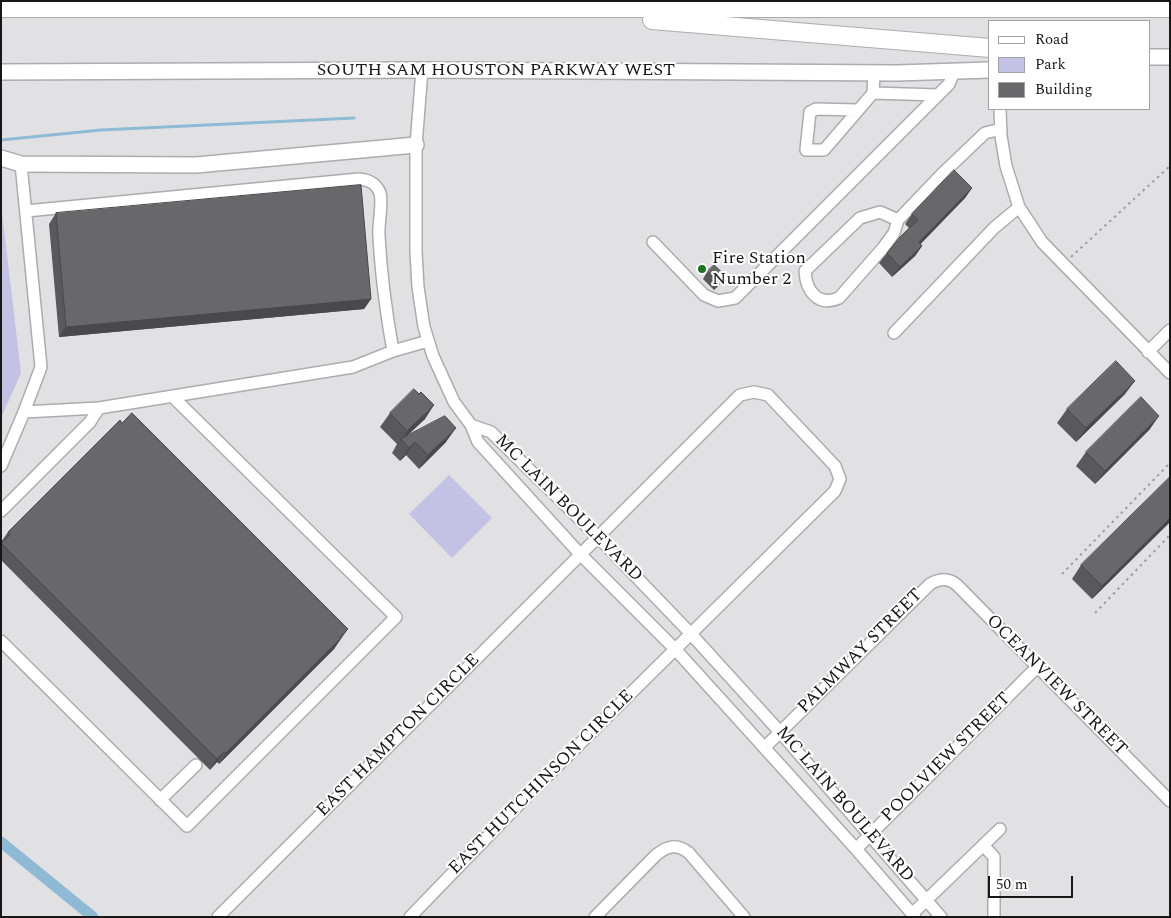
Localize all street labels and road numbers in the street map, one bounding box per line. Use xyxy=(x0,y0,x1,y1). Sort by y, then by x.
street label: SOUTH SAM HOUSTON PARKWAY WEST xyxy=(317,60,675,82)
street label: MC LAIN BOULEVARD xyxy=(490,431,646,587)
street label: PALMWAY STREET xyxy=(794,585,928,719)
street label: OCEANVIEW STREET xyxy=(981,611,1131,761)
street label: EAST HAMPTON CIRCLE xyxy=(313,650,485,822)
street label: EAST HUTCHINSON CIRCLE xyxy=(445,686,639,880)
street label: POOLVIEW STREET xyxy=(878,689,1016,827)
street label: MC LAIN BOULEVARD xyxy=(770,722,918,888)

